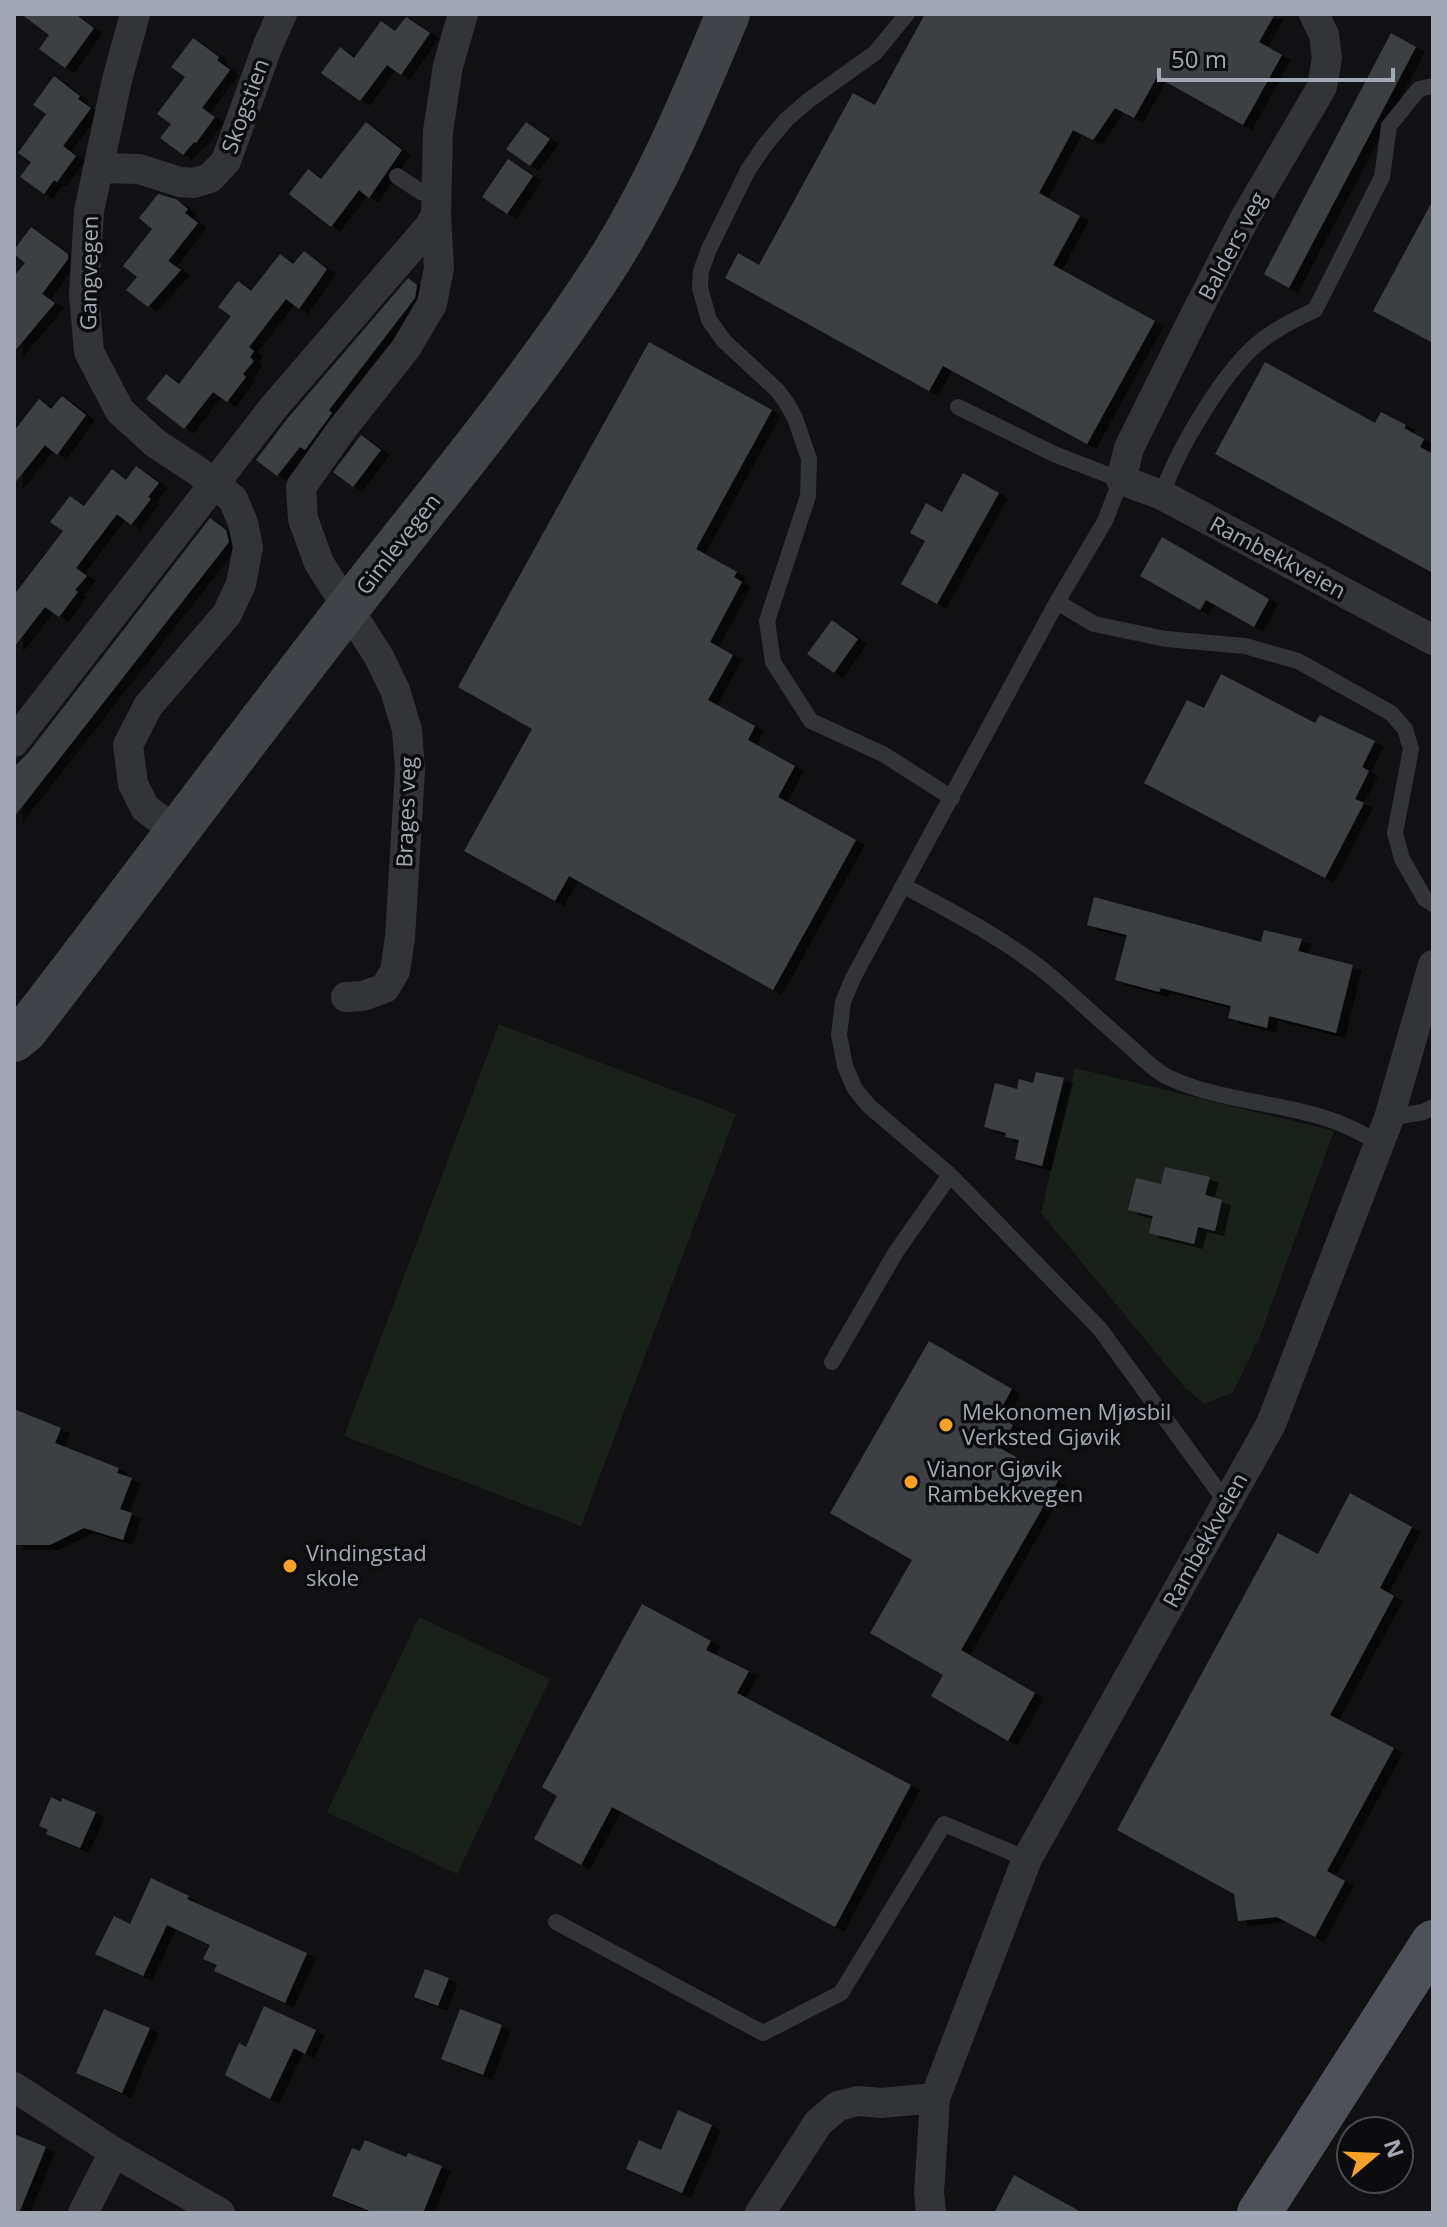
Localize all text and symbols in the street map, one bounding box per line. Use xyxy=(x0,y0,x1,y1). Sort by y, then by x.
scale bar xyxy=(1159,32,1393,82)
text: 50 m xyxy=(1171,42,1227,75)
street label: Skogstien xyxy=(213,54,275,157)
street label: Balders veg xyxy=(1190,186,1272,305)
street label: Gangvegen xyxy=(72,215,104,331)
street label: Gimlevegen xyxy=(348,486,446,600)
street label: Rambekkveien xyxy=(1205,508,1352,605)
street label: Brages veg xyxy=(388,756,422,868)
place label: Mekonomen Mjøsbil Verksted Gjøvik xyxy=(962,1396,1171,1451)
marker: Mekonomen Mjøsbil Verksted Gjøvik xyxy=(937,1416,955,1434)
place label: Vianor Gjøvik Rambekkvegen xyxy=(927,1453,1083,1508)
street label: Rambekkveien xyxy=(1155,1467,1254,1612)
marker: Vianor Gjøvik Rambekkvegen xyxy=(902,1473,920,1491)
place label: Vindingstad skole xyxy=(306,1537,427,1592)
marker: Vindingstad skole xyxy=(281,1557,299,1575)
north arrow xyxy=(1335,2115,1415,2195)
text: N xyxy=(1378,2135,1412,2162)

